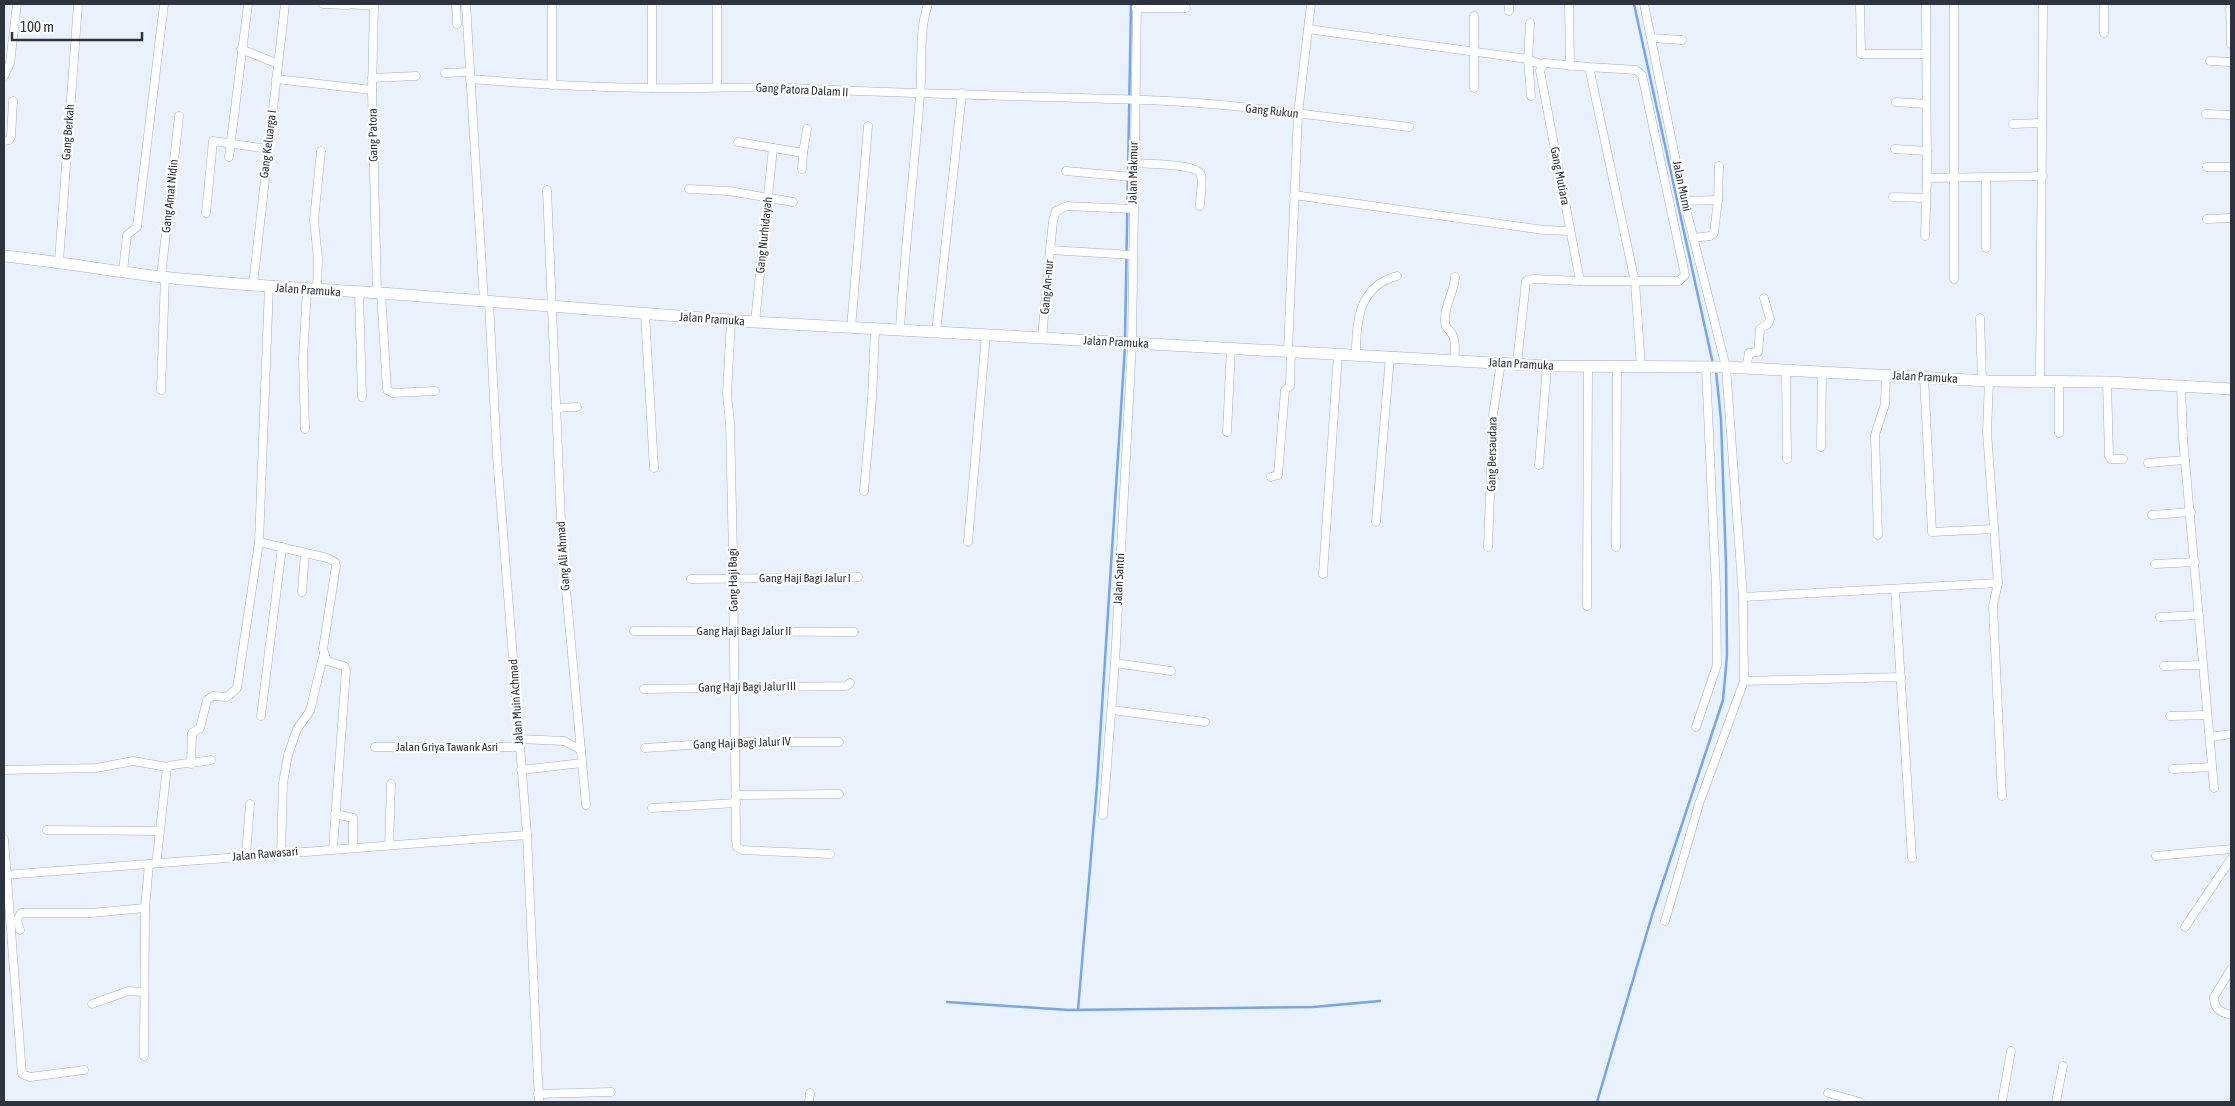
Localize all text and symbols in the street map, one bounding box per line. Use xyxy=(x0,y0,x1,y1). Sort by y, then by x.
scale bar xyxy=(12,10,142,42)
text: 100 m xyxy=(20,18,54,35)
street label: Gang Patora Dalam II xyxy=(755,81,849,99)
street label: Gang Rukun xyxy=(1245,101,1299,121)
street label: Gang Berkah xyxy=(59,104,77,160)
street label: Gang Patora xyxy=(366,108,380,162)
street label: Gang Keluarga I xyxy=(257,109,279,179)
street label: Jalan Makmur xyxy=(1125,141,1141,204)
street label: Gang Mutiara xyxy=(1547,146,1573,206)
street label: Gang Amat Nidin xyxy=(159,159,181,233)
street label: Jalan Murni xyxy=(1670,159,1694,213)
street label: Gang Nurhidayah xyxy=(753,196,775,274)
street label: Gang An-nur xyxy=(1038,259,1056,315)
street label: Jalan Pramuka xyxy=(275,281,341,299)
street label: Jalan Pramuka xyxy=(679,310,745,328)
street label: Jalan Pramuka xyxy=(1083,333,1149,351)
street label: Jalan Pramuka xyxy=(1488,355,1554,373)
street label: Jalan Pramuka xyxy=(1892,368,1958,386)
street label: Gang Bersaudara xyxy=(1484,416,1500,492)
street label: Gang Ali Ahmad xyxy=(554,521,572,591)
street label: Gang Haji Bagi xyxy=(725,548,741,612)
street label: Jalan Santri xyxy=(1111,553,1127,605)
street label: Gang Haji Bagi Jalur I xyxy=(759,571,851,585)
street label: Gang Haji Bagi Jalur II xyxy=(697,624,791,638)
street label: Jalan Muin Achmad xyxy=(506,659,526,745)
street label: Gang Haji Bagi Jalur III xyxy=(698,679,796,695)
street label: Gang Haji Bagi Jalur IV xyxy=(693,734,791,752)
street label: Jalan Griya Tawank Asri xyxy=(396,740,498,754)
street label: Jalan Rawasari xyxy=(232,844,298,864)

